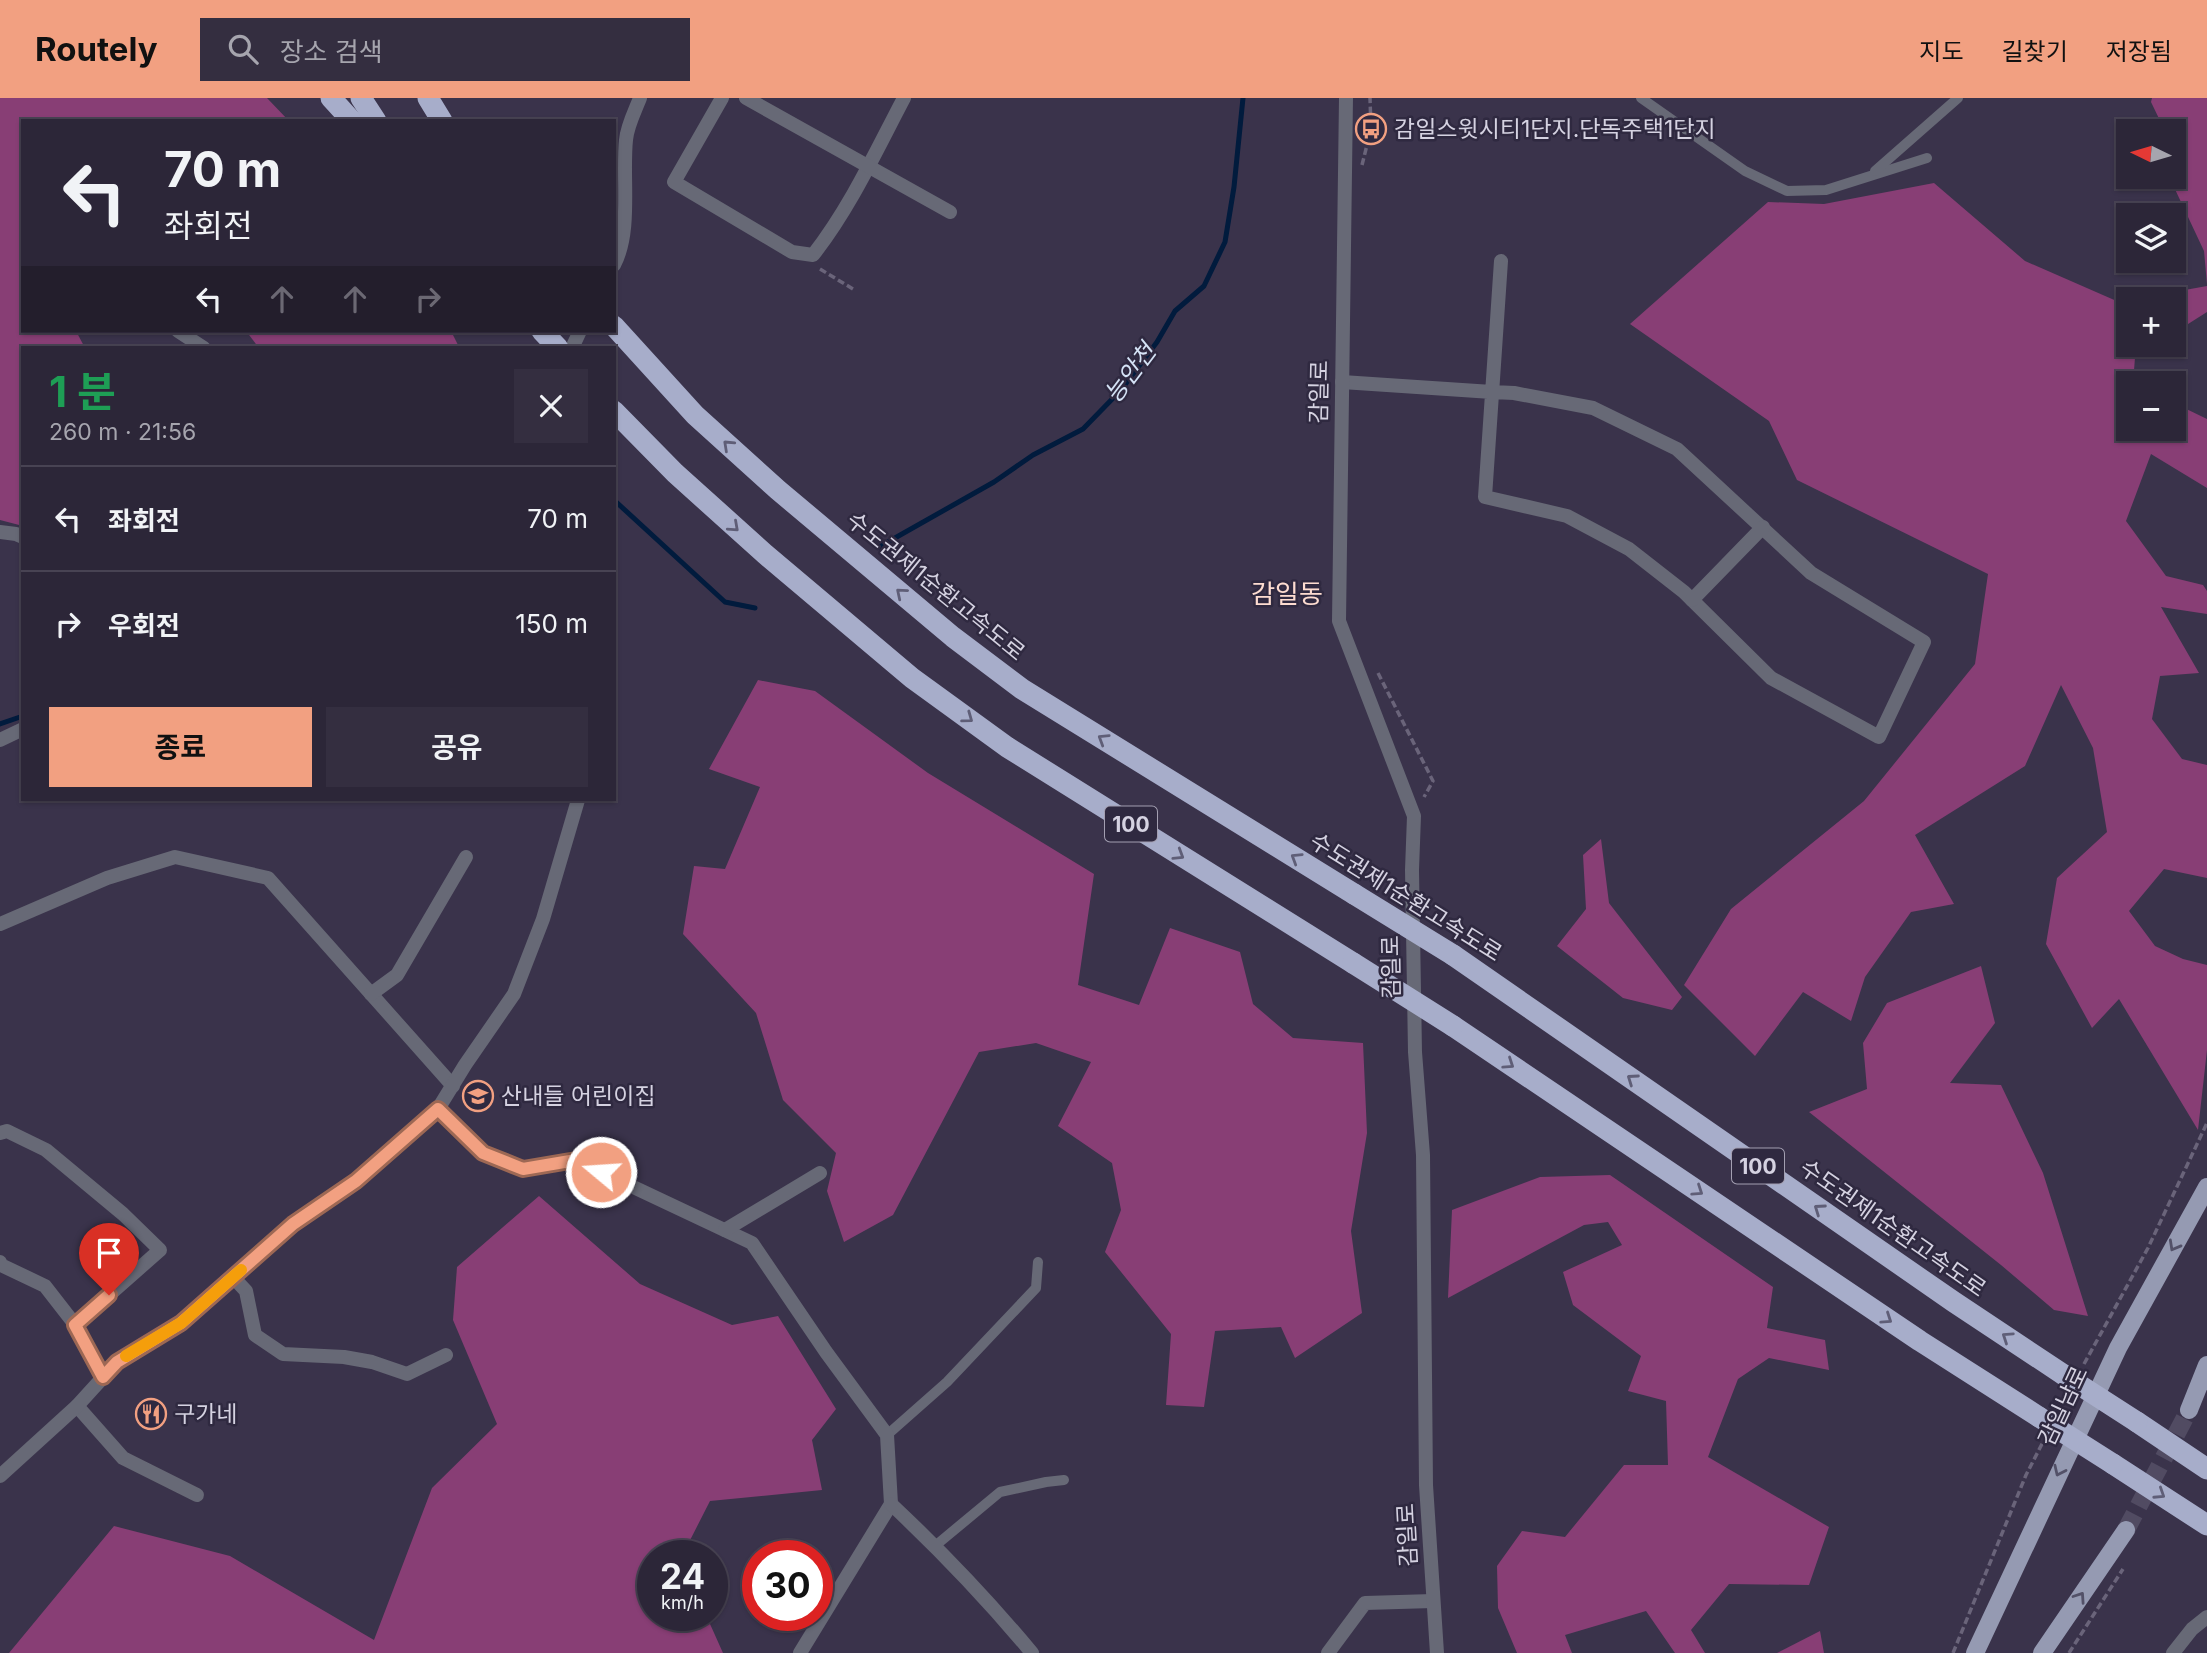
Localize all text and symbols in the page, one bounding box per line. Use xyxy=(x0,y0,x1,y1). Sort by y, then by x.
search box xyxy=(200,18,690,81)
text: Routely xyxy=(35,29,158,69)
icon: search xyxy=(224,30,262,68)
text: 장소 검색 xyxy=(280,36,383,67)
text: 지도 xyxy=(1919,37,1964,66)
text: 길찾기 xyxy=(2002,37,2068,66)
text: 저장됨 xyxy=(2106,37,2172,66)
bus stop icon: 감일스윗시티1단지.단독주택1단지 xyxy=(1354,112,1388,146)
place label: 감일스윗시티1단지.단독주택1단지 xyxy=(1394,115,1716,143)
north arrow xyxy=(2116,119,2186,189)
map controls xyxy=(2116,119,2186,441)
text: 70 m xyxy=(164,140,281,199)
icon: left xyxy=(49,147,140,238)
button: layers xyxy=(2116,203,2186,273)
text: 좌회전 xyxy=(164,206,252,245)
icon: left xyxy=(190,280,228,318)
icon: ahead xyxy=(263,280,301,318)
icon: ahead xyxy=(336,280,374,318)
icon: right xyxy=(409,280,447,318)
button: + xyxy=(2116,287,2186,357)
water label: 능안천 xyxy=(1098,335,1163,408)
street label: 감일로 xyxy=(1304,360,1334,424)
text: 1 분 xyxy=(49,366,116,417)
button: close xyxy=(514,369,588,443)
button: − xyxy=(2116,371,2186,441)
text: 260 m · 21:56 xyxy=(49,418,196,446)
one-way arrow xyxy=(723,441,736,453)
icon: left xyxy=(49,500,87,538)
text: 70 m xyxy=(527,503,588,534)
text: 좌회전 xyxy=(108,505,180,536)
street label: 수도권제1순환고속도로 xyxy=(841,506,1031,666)
one-way arrow xyxy=(726,518,739,531)
district label: 감일동 xyxy=(1251,578,1323,609)
one-way arrow xyxy=(896,589,909,601)
icon: right xyxy=(49,605,87,643)
text: 150 m xyxy=(515,608,588,639)
text: 우회전 xyxy=(108,610,180,641)
button: 종료 xyxy=(49,707,312,787)
button: 공유 xyxy=(326,707,588,787)
one-way arrow xyxy=(960,710,973,722)
one-way arrow xyxy=(1097,734,1110,747)
road number: 100 xyxy=(1105,806,1157,842)
street label: 수도권제1순환고속도로 xyxy=(1305,827,1507,967)
one-way arrow xyxy=(1172,846,1185,859)
one-way arrow xyxy=(1291,854,1304,867)
street label: 감일로 xyxy=(1376,935,1406,999)
one-way arrow xyxy=(1502,1056,1515,1069)
one-way arrow xyxy=(1627,1075,1640,1087)
school or university icon: 산내들 어린이집 xyxy=(461,1079,495,1113)
place label: 산내들 어린이집 xyxy=(501,1082,656,1110)
position arrow xyxy=(564,1135,638,1209)
road number: 100 xyxy=(1732,1148,1784,1184)
street label: 수도권제1순환고속도로 xyxy=(1794,1153,1992,1303)
one-way arrow xyxy=(1690,1183,1703,1196)
one-way arrow xyxy=(1814,1205,1827,1217)
pin xyxy=(79,1223,139,1295)
icon: arrive xyxy=(90,1234,128,1272)
one-way arrow xyxy=(2169,1239,2182,1252)
one-way arrow xyxy=(1879,1311,1892,1324)
one-way arrow xyxy=(2002,1333,2015,1345)
street label: 감일남로 xyxy=(2032,1362,2094,1450)
restaurant icon: 구가네 xyxy=(134,1397,168,1431)
place label: 구가네 xyxy=(174,1400,237,1428)
one-way arrow xyxy=(2053,1464,2067,1476)
one-way arrow xyxy=(2152,1486,2165,1499)
street label: 감일로 xyxy=(1391,1503,1423,1567)
speed limit sign: 30 xyxy=(742,1540,833,1631)
text: 24 xyxy=(660,1555,705,1597)
one-way arrow xyxy=(2072,1591,2085,1604)
text: km/h xyxy=(661,1592,704,1613)

